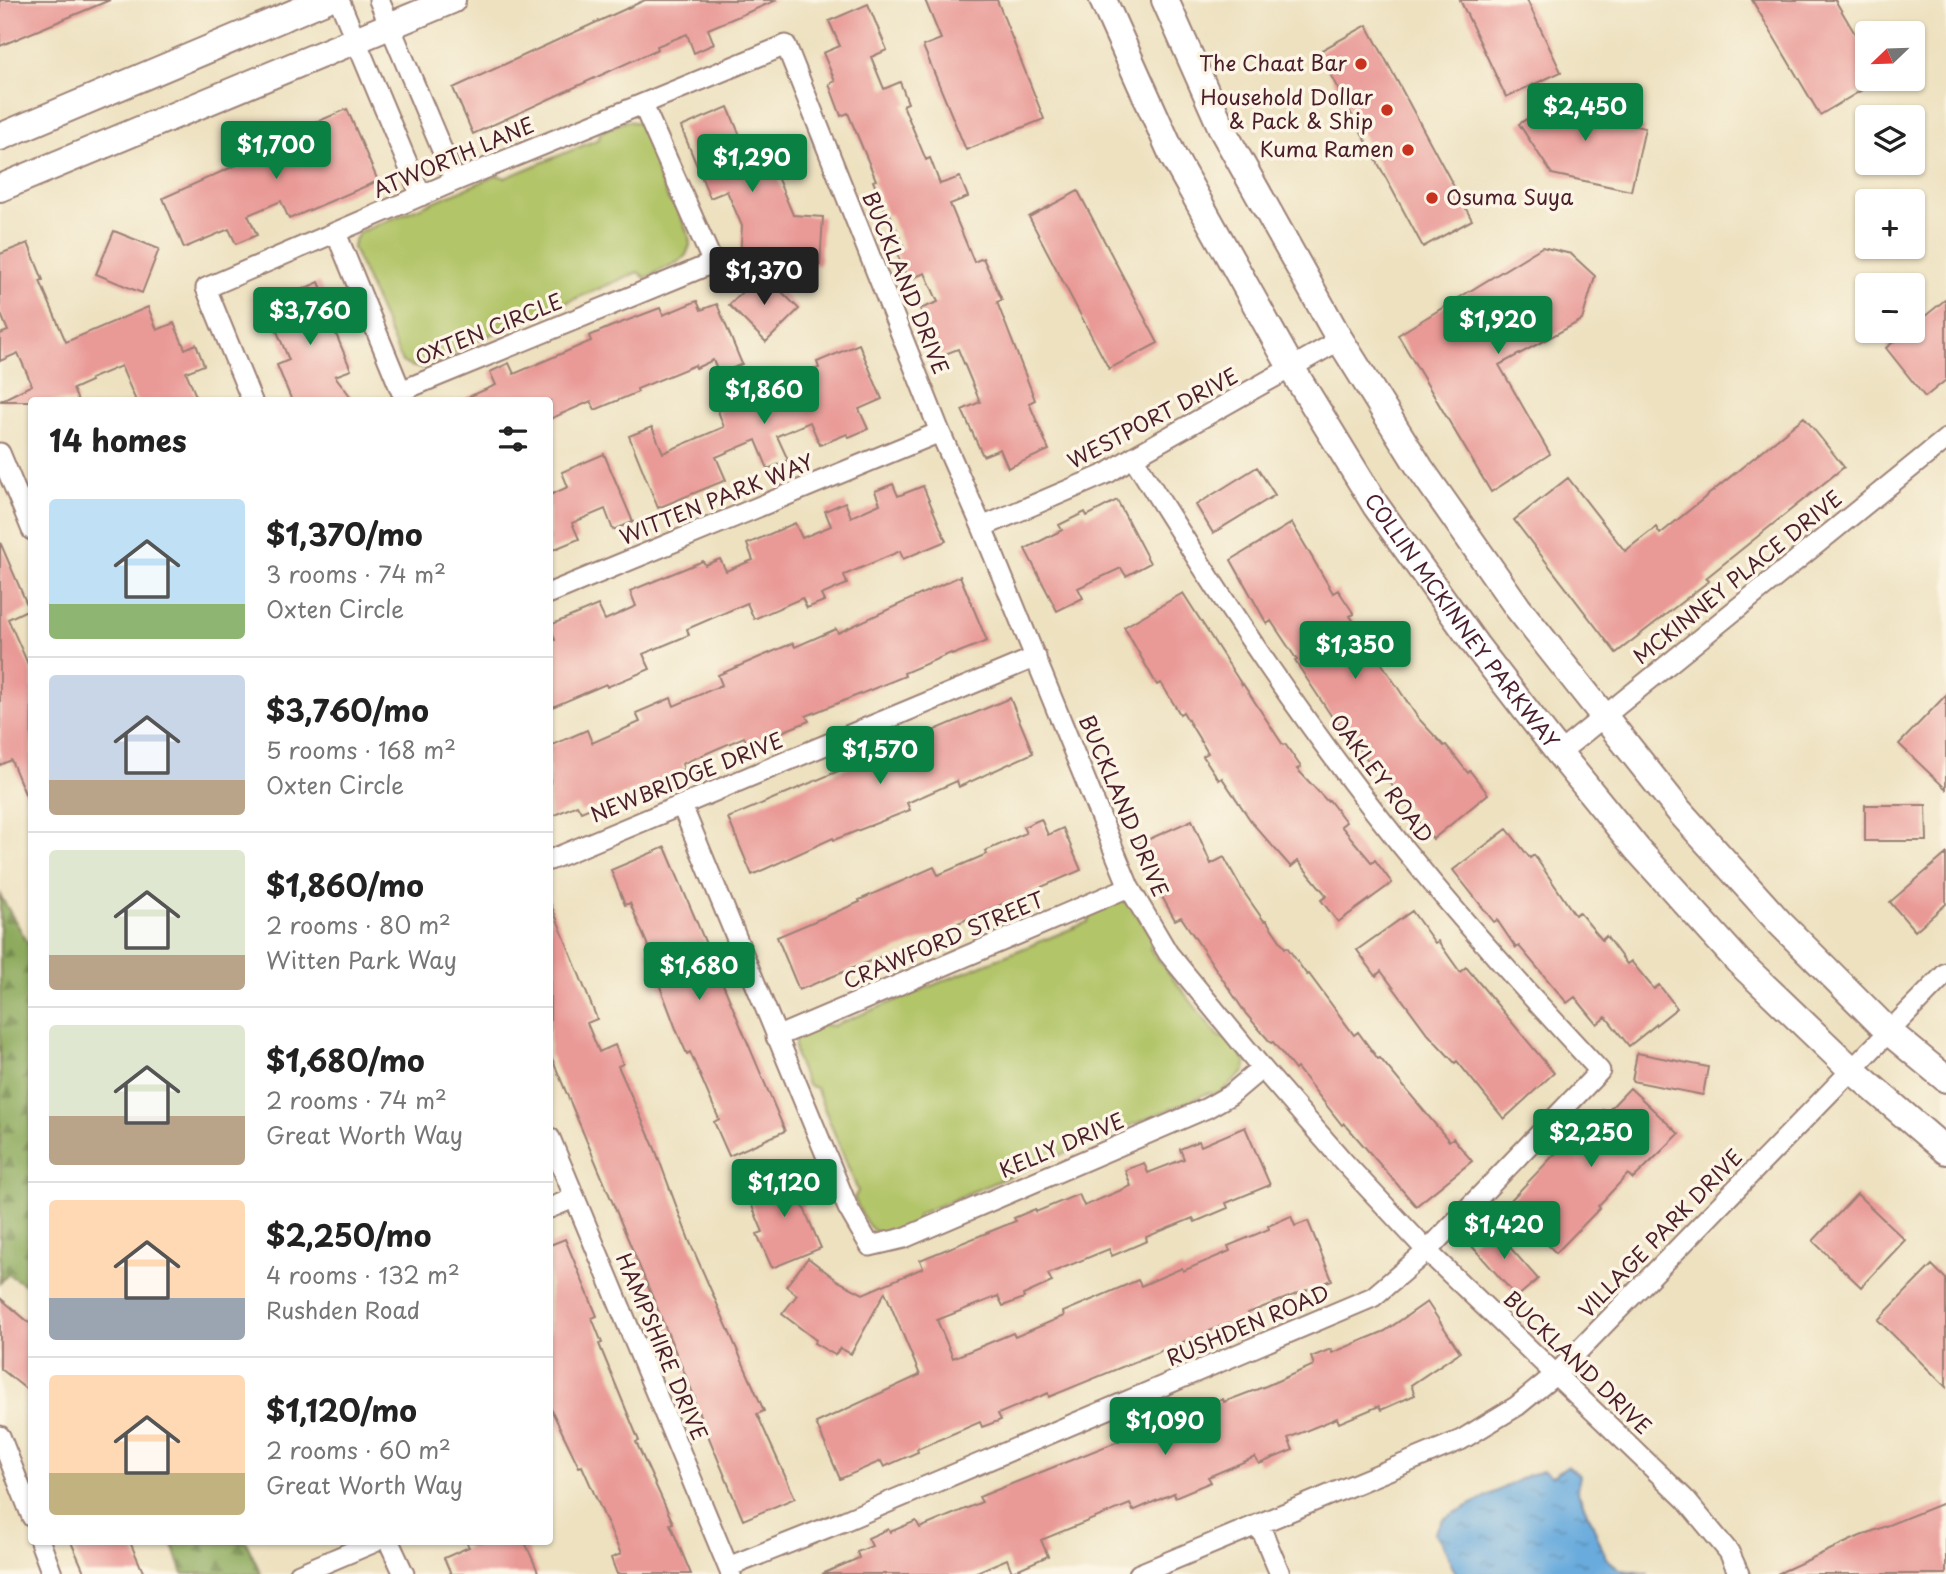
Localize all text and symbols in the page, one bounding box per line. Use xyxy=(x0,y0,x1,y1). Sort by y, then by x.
north arrow xyxy=(1855,21,1925,91)
map controls xyxy=(1855,21,1925,343)
place label: The Chaat Bar xyxy=(1199,46,1348,78)
marker: The Chaat Bar xyxy=(1353,56,1369,72)
place label: Household Dollar & Pack & Ship xyxy=(1200,80,1374,136)
pin: $2,450 xyxy=(1528,83,1642,143)
text: $2,450 xyxy=(1543,88,1627,123)
marker: Household Dollar & Pack & Ship xyxy=(1379,102,1395,118)
button: layers xyxy=(1855,105,1925,175)
street label: ATWORTH LANE xyxy=(368,108,539,205)
pin: $1,700 xyxy=(219,122,333,181)
text: $1,700 xyxy=(237,126,315,161)
place label: Kuma Ramen xyxy=(1260,132,1394,164)
pin: $1,290 xyxy=(695,134,809,194)
text: $1,290 xyxy=(713,139,791,174)
marker: Kuma Ramen xyxy=(1400,142,1416,158)
place label: Osuma Suya xyxy=(1446,180,1573,212)
street label: BUCKLAND DRIVE xyxy=(855,186,958,379)
button: + xyxy=(1855,189,1925,259)
marker: Osuma Suya xyxy=(1424,190,1440,206)
pin: $1,370 xyxy=(707,247,821,307)
text: $1,370 xyxy=(726,252,802,287)
button: − xyxy=(1855,273,1925,343)
street label: OXTEN CIRCLE xyxy=(410,284,567,372)
pin: $3,760 xyxy=(253,288,367,347)
text: $3,760 xyxy=(269,292,351,327)
pin: $1,920 xyxy=(1441,296,1555,356)
text: $1,920 xyxy=(1459,301,1537,336)
street label: WESTPORT DRIVE xyxy=(1061,359,1243,476)
pin: $1,860 xyxy=(707,366,821,426)
text: $1,860 xyxy=(725,371,803,406)
text: 14 homes xyxy=(49,417,187,462)
icon: filters xyxy=(494,420,532,458)
street label: WITTEN PARK WAY xyxy=(614,444,819,552)
street label: MCKINNEY PLACE DRIVE xyxy=(1625,482,1848,671)
street label: COLLIN MCKINNEY PARKWAY xyxy=(1358,486,1568,755)
text: $1,370/mo xyxy=(266,511,423,556)
icon: home xyxy=(105,527,189,611)
text: 3 rooms · 74 m² xyxy=(266,556,446,591)
text: Oxten Circle xyxy=(266,591,404,626)
pin: $1,350 xyxy=(1298,622,1412,681)
text: $1,350 xyxy=(1316,626,1394,661)
text: $3,760/mo xyxy=(266,687,429,732)
icon: home xyxy=(105,703,189,787)
street label: OAKLEY ROAD xyxy=(1323,707,1442,849)
street label: BUCKLAND DRIVE xyxy=(1072,709,1178,901)
street label: NEWBRIDGE DRIVE xyxy=(585,723,787,829)
pin: $1,570 xyxy=(823,726,937,786)
text: $1,570 xyxy=(842,731,918,766)
text: 5 rooms · 168 m² xyxy=(266,732,456,767)
text: Oxten Circle xyxy=(266,767,404,802)
text: $1,860/mo xyxy=(266,862,424,907)
icon: home xyxy=(105,878,189,962)
street label: CRAWFORD STREET xyxy=(838,882,1049,996)
text: 2 rooms · 80 m² xyxy=(266,907,451,942)
text: Witten Park Way xyxy=(266,942,457,977)
pin: $1,680 xyxy=(642,942,756,1002)
text: $1,680 xyxy=(660,947,738,982)
text: $1,680/mo xyxy=(266,1037,425,1082)
icon: home xyxy=(105,1053,189,1137)
text: 2 rooms · 74 m² xyxy=(266,1082,447,1117)
street label: KELLY DRIVE xyxy=(994,1103,1129,1185)
pin: $2,250 xyxy=(1534,1110,1648,1169)
text: $2,250 xyxy=(1549,1114,1633,1149)
text: Great Worth Way xyxy=(266,1117,463,1152)
street label: VILLAGE PARK DRIVE xyxy=(1570,1141,1749,1324)
pin: $1,120 xyxy=(727,1160,841,1219)
text: $1,120 xyxy=(748,1164,820,1199)
pin: $1,420 xyxy=(1447,1202,1561,1261)
text: $1,420 xyxy=(1464,1206,1544,1241)
text: $2,250/mo xyxy=(266,1212,431,1257)
icon: home xyxy=(105,1228,189,1312)
street label: HAMPSHIRE DRIVE xyxy=(609,1248,717,1445)
text: 4 rooms · 132 m² xyxy=(266,1257,460,1292)
street label: RUSHDEN ROAD xyxy=(1161,1275,1334,1373)
street label: BUCKLAND DRIVE xyxy=(1497,1282,1660,1441)
text: Rushden Road xyxy=(266,1292,420,1327)
text: $1,120/mo xyxy=(266,1387,417,1432)
pin: $1,090 xyxy=(1108,1398,1222,1457)
text: $1,090 xyxy=(1126,1402,1204,1437)
icon: home xyxy=(105,1403,189,1487)
text: 2 rooms · 60 m² xyxy=(266,1432,451,1467)
text: Great Worth Way xyxy=(266,1467,463,1502)

